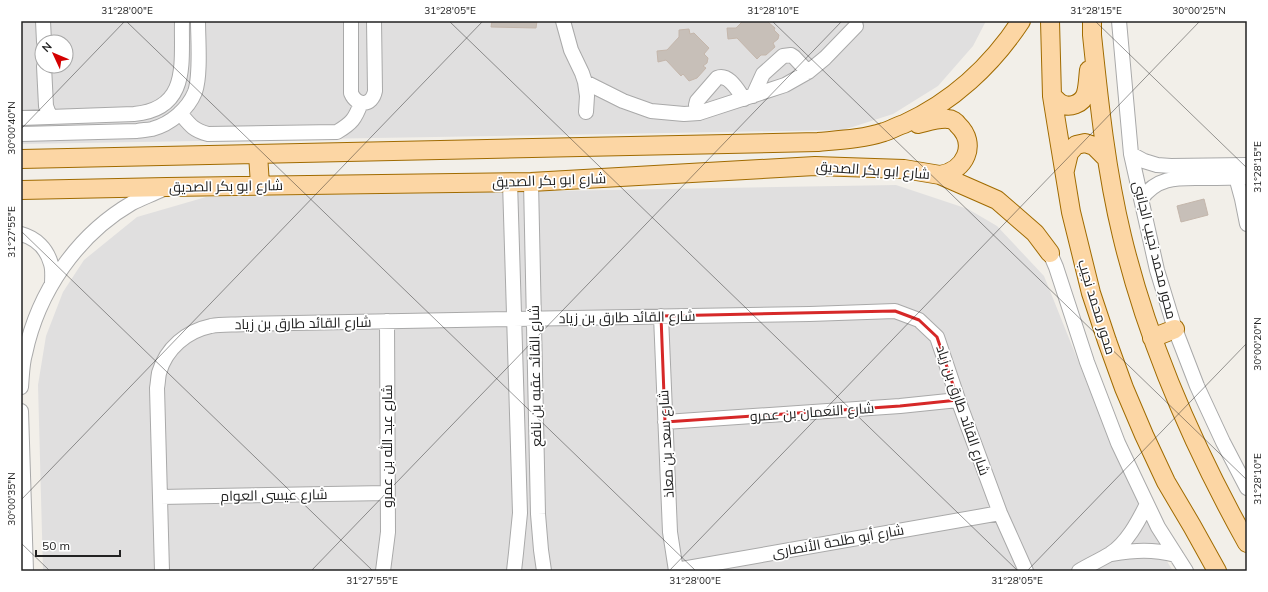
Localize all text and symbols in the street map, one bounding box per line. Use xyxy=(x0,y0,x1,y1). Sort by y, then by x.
text: 31°28'00"E xyxy=(101,4,153,17)
text: 31°28'05"E xyxy=(424,4,476,17)
text: 31°28'10"E xyxy=(747,4,799,17)
text: 31°28'15"E xyxy=(1070,4,1122,17)
text: 30°00'25"N xyxy=(1172,4,1226,17)
north arrow xyxy=(34,34,74,74)
text: N xyxy=(39,39,55,55)
text: 30°00'40"N xyxy=(5,101,18,155)
text: 31°28'15"E xyxy=(1251,141,1264,193)
street label: شارع ابو بكر الصديق xyxy=(815,157,931,183)
street label: شارع ابو بكر الصديق xyxy=(492,169,606,191)
street label: شارع ابو بكر الصديق xyxy=(169,176,283,196)
street label: محور محمد نجيب الجانبى xyxy=(1129,179,1181,321)
text: 31°27'55"E xyxy=(5,206,18,258)
street label: محور محمد نجيب xyxy=(1074,257,1120,357)
street label: شارع القائد عقبه بن نافع xyxy=(525,305,545,447)
street label: شارع القائد طارق بن زياد xyxy=(558,307,696,327)
street label: شارع القائد طارق بن زياد xyxy=(234,313,372,333)
text: 30°00'20"N xyxy=(1251,317,1264,371)
street label: شارع القائد طارق بن زياد xyxy=(932,342,994,478)
street label: شارع عبد الله بن عمرو xyxy=(378,384,396,508)
street label: شارع سعد بن معاذ xyxy=(654,389,678,499)
street label: شارع النعمان بن عمرو xyxy=(749,399,875,425)
text: 31°28'10"E xyxy=(1251,453,1264,505)
text: 30°00'35"N xyxy=(5,472,18,526)
street label: شارع عيسى العوام xyxy=(220,485,328,506)
street label: شارع أبو طلحة الأنصارى xyxy=(771,521,905,561)
scale bar xyxy=(36,532,120,558)
text: 50 m xyxy=(42,538,70,553)
text: 31°27'55"E xyxy=(346,574,398,587)
text: 31°28'00"E xyxy=(669,574,721,587)
text: 31°28'05"E xyxy=(991,574,1043,587)

